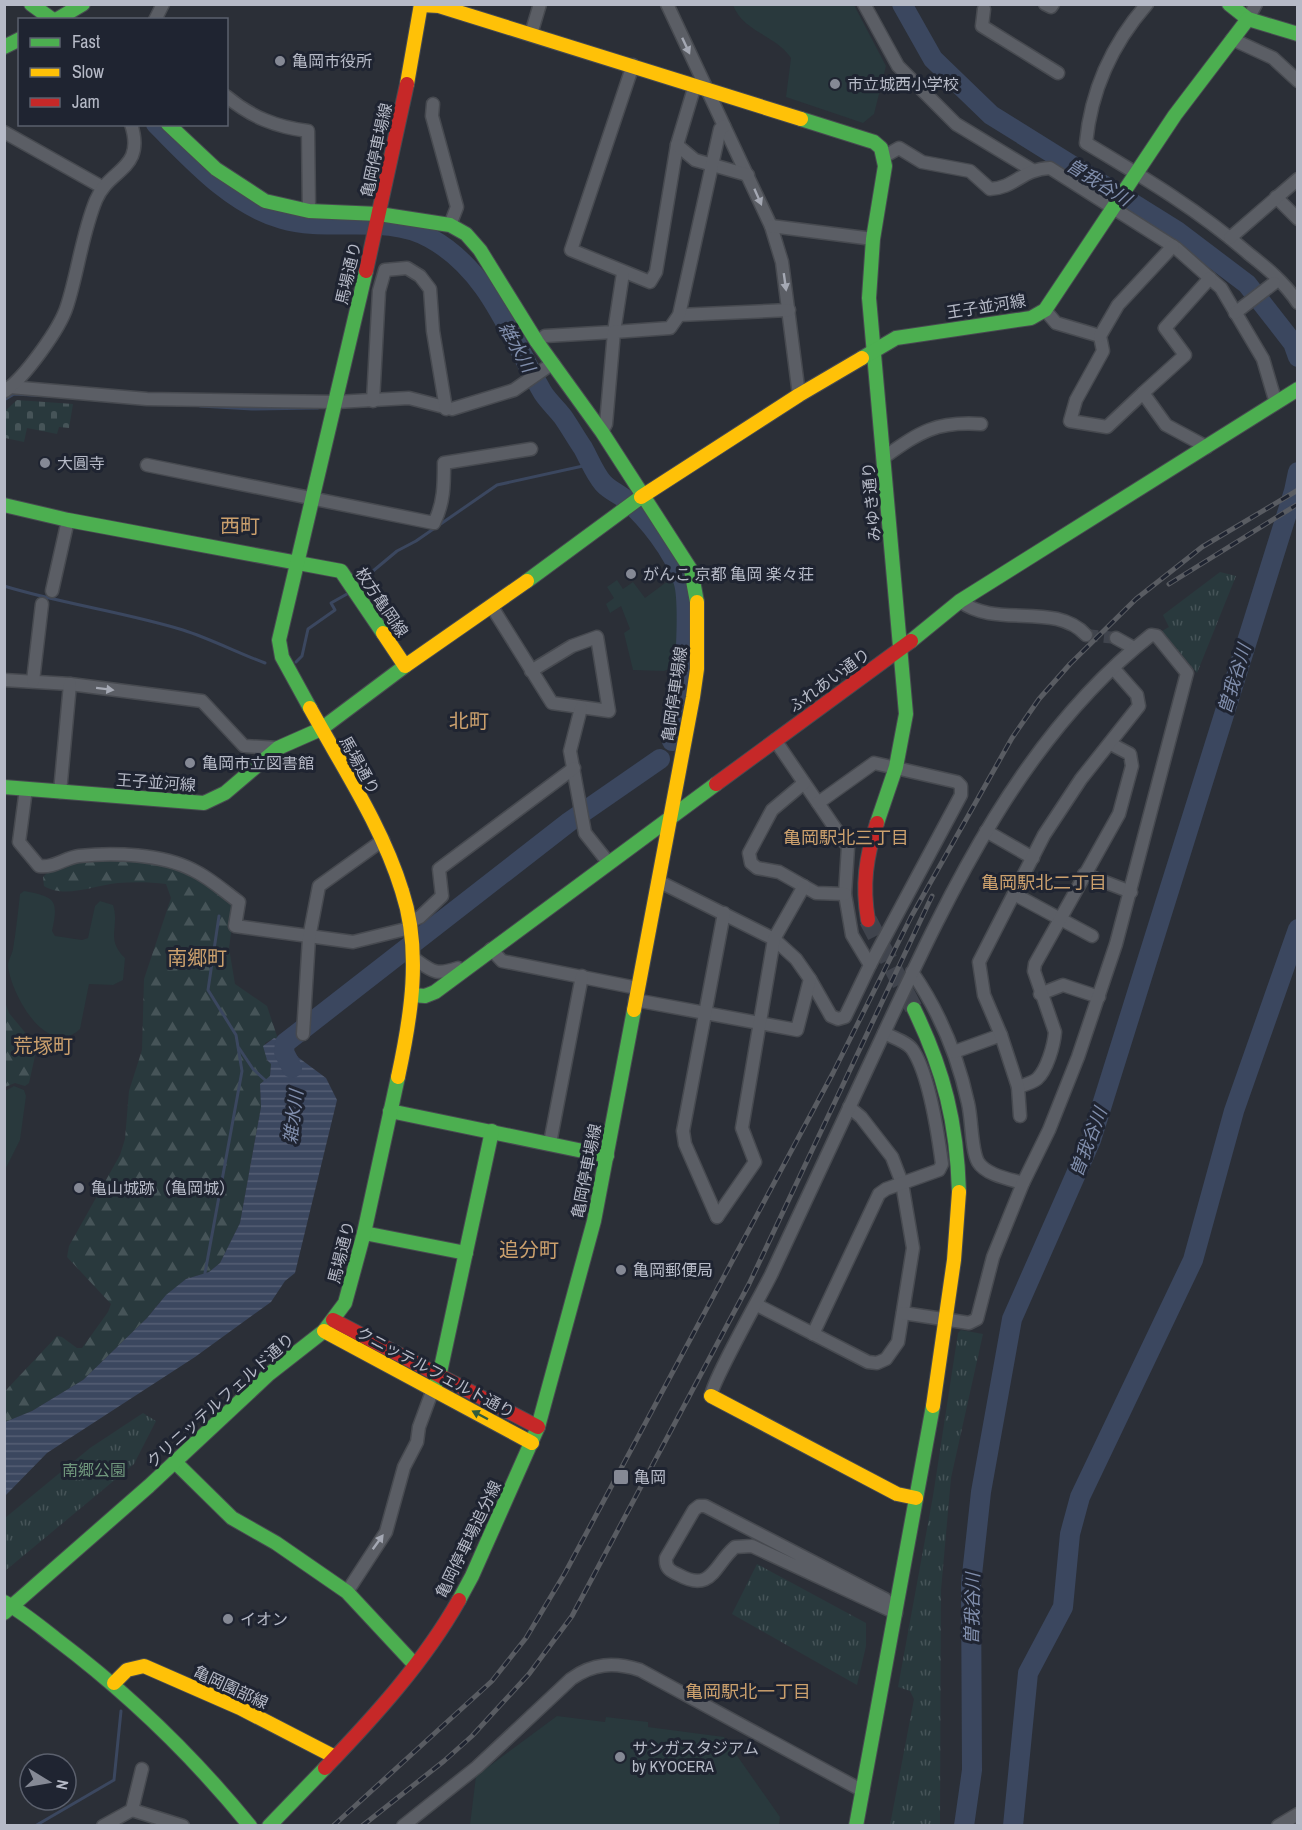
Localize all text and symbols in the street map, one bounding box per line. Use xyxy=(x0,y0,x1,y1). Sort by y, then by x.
legend xyxy=(18,18,228,126)
text: Fast xyxy=(72,29,100,54)
one-way arrow xyxy=(681,38,690,55)
place label: 亀岡市役所 xyxy=(292,50,372,72)
marker: 亀岡市役所 xyxy=(273,54,287,68)
text: Slow xyxy=(72,59,104,84)
place label: 市立城西小学校 xyxy=(847,73,959,95)
marker: 市立城西小学校 xyxy=(828,77,842,91)
text: Jam xyxy=(72,89,100,114)
street label: 亀岡停車場線 xyxy=(355,101,397,199)
water label: 曽我谷川 xyxy=(1062,152,1138,213)
one-way arrow xyxy=(754,188,763,206)
street label: 馬場通り xyxy=(330,239,366,307)
one-way arrow xyxy=(781,273,790,292)
street label: 王子並河線 xyxy=(945,289,1027,323)
water label: 雑水川 xyxy=(493,317,542,378)
place label: 大圓寺 xyxy=(57,452,105,474)
marker: 大圓寺 xyxy=(38,456,52,470)
street label: みゆき通り xyxy=(857,461,885,543)
district label: 西町 xyxy=(220,512,260,539)
street label: 枚方亀岡線 xyxy=(351,563,413,641)
place label: がんこ 京都 亀岡 楽々荘 xyxy=(643,563,814,585)
marker: がんこ 京都 亀岡 楽々荘 xyxy=(624,567,638,581)
water label: 曽我谷川 xyxy=(1212,639,1257,717)
street label: ふれあい通り xyxy=(784,643,874,717)
street label: 亀岡停車場線 xyxy=(656,645,692,743)
one-way arrow xyxy=(95,684,114,693)
district label: 北町 xyxy=(449,707,489,734)
street label: 馬場通り xyxy=(335,732,385,798)
place label: 亀岡市立図書館 xyxy=(202,752,314,774)
marker: 亀岡市立図書館 xyxy=(183,756,197,770)
street label: 王子並河線 xyxy=(115,768,197,796)
district label: 亀岡駅北三丁目 xyxy=(783,825,909,850)
district label: 亀岡駅北二丁目 xyxy=(981,870,1107,895)
district label: 南郷町 xyxy=(167,944,227,971)
district label: 荒塚町 xyxy=(13,1032,73,1059)
water label: 雑水川 xyxy=(277,1087,309,1145)
water label: 曽我谷川 xyxy=(1063,1102,1113,1180)
street label: 亀岡停車場線 xyxy=(566,1122,606,1220)
place label: 亀山城跡（亀岡城） xyxy=(91,1177,235,1199)
marker: 亀山城跡（亀岡城） xyxy=(72,1181,86,1195)
street label: 馬場通り xyxy=(323,1218,359,1286)
district label: 追分町 xyxy=(499,1236,559,1263)
place label: 亀岡郵便局 xyxy=(633,1259,713,1281)
marker: 亀岡郵便局 xyxy=(614,1263,628,1277)
street label: クニッテルフェルト通り xyxy=(353,1321,519,1423)
street label: クリニッテルフェルド通り xyxy=(141,1328,299,1472)
one-way arrow xyxy=(472,1410,489,1420)
park label: 南郷公園 xyxy=(62,1459,126,1481)
place label: 亀岡 xyxy=(634,1466,666,1488)
marker: 亀岡 xyxy=(612,1468,630,1486)
street label: 亀岡停車場追分線 xyxy=(430,1477,506,1601)
one-way arrow xyxy=(372,1535,384,1550)
water label: 曽我谷川 xyxy=(959,1571,985,1645)
place label: イオン xyxy=(240,1608,288,1630)
marker: イオン xyxy=(221,1612,235,1626)
street label: 亀岡園部線 xyxy=(190,1660,272,1714)
district label: 亀岡駅北一丁目 xyxy=(685,1679,811,1704)
place label: サンガスタジアム by KYOCERA xyxy=(632,1737,759,1777)
marker: サンガスタジアム by KYOCERA xyxy=(613,1750,627,1764)
north arrow xyxy=(18,1752,78,1812)
text: N xyxy=(51,1778,74,1792)

